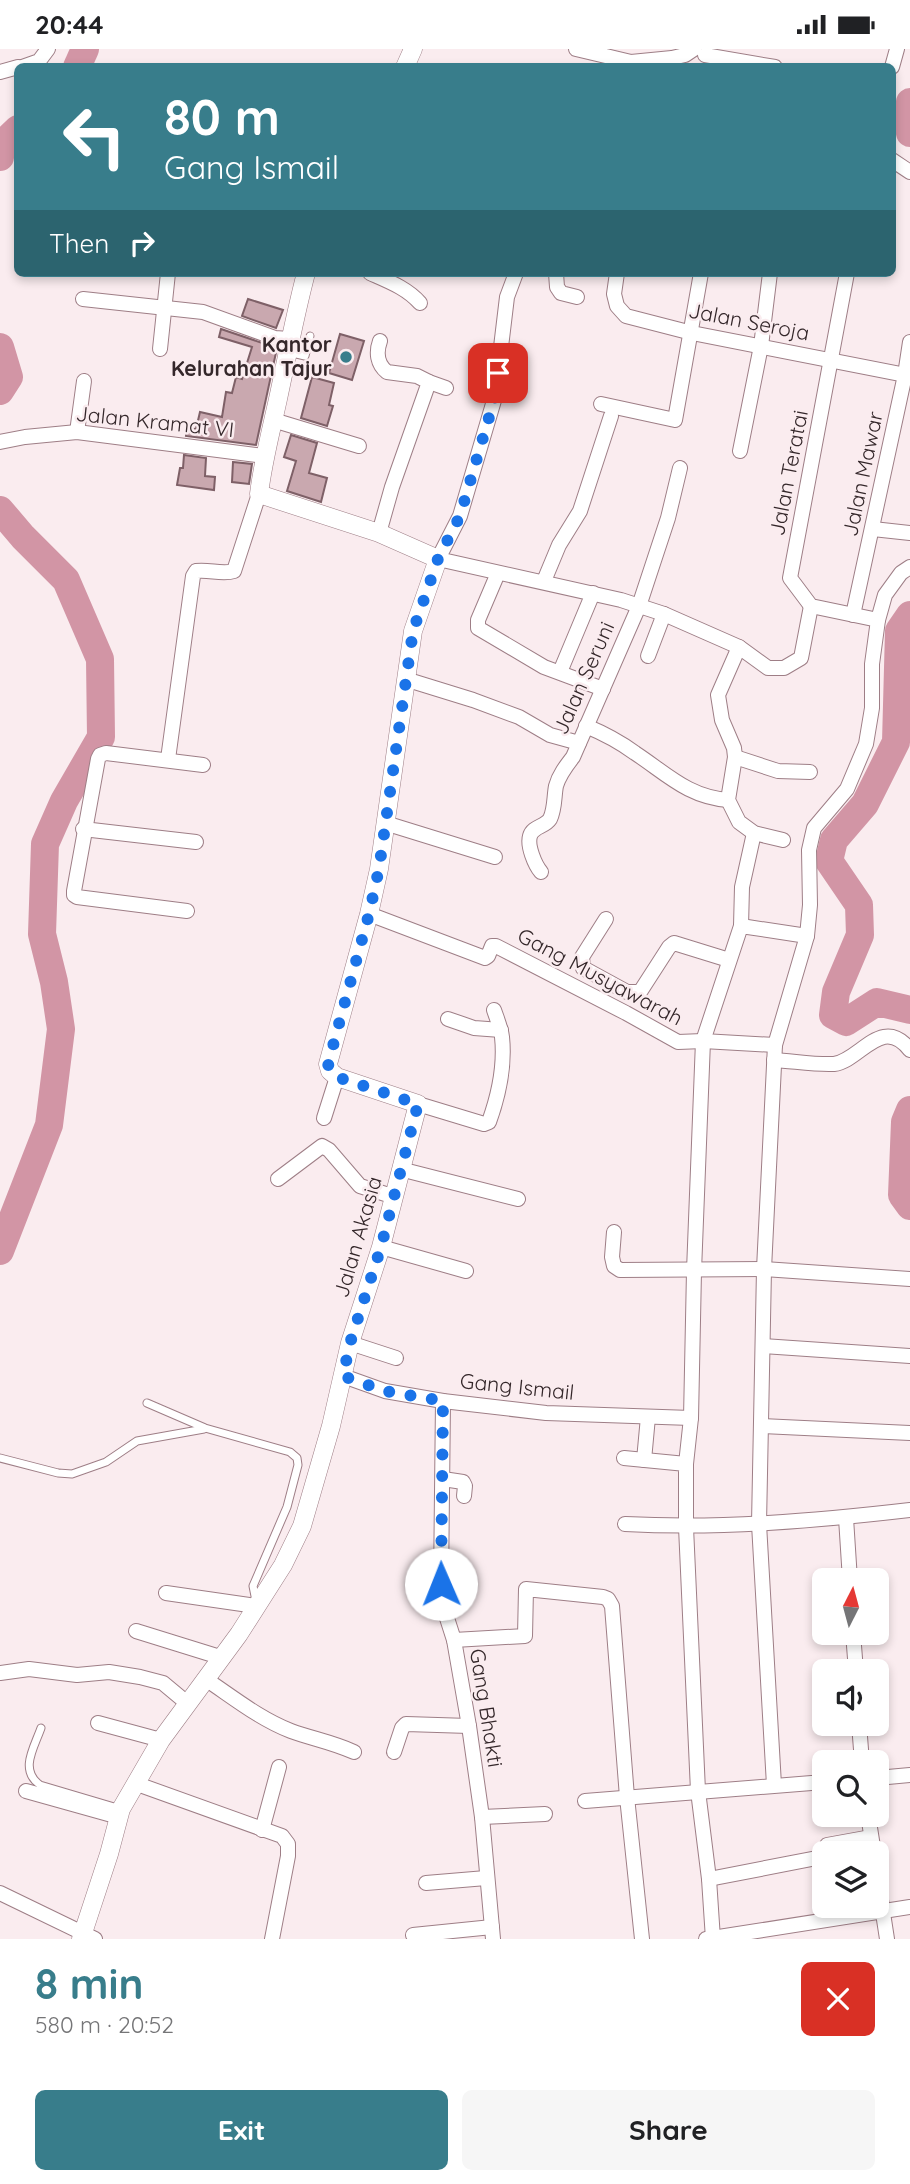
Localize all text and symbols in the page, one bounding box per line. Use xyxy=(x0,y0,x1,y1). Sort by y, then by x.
text: 20:44 xyxy=(35,8,103,41)
text: 80 m xyxy=(164,86,280,147)
icon: left xyxy=(49,91,140,182)
text: Gang Ismail xyxy=(164,147,339,187)
icon: right xyxy=(123,224,161,262)
text: Then xyxy=(49,227,109,260)
street label: Jalan Seroja xyxy=(687,297,812,345)
place label: Kantor Kelurahan Tajur xyxy=(171,331,332,381)
pin xyxy=(468,343,528,403)
marker: Kantor Kelurahan Tajur xyxy=(338,349,354,365)
icon: arrive xyxy=(479,354,517,392)
street label: Jalan Kramat VI xyxy=(75,400,235,442)
street label: Jalan Teratai xyxy=(763,408,813,538)
street label: Jalan Mawar xyxy=(836,409,888,539)
street label: Jalan Seruni xyxy=(547,617,619,738)
street label: Gang Musyawarah xyxy=(513,922,688,1031)
street label: Jalan Akasia xyxy=(327,1173,387,1300)
street label: Gang Ismail xyxy=(459,1367,576,1405)
position arrow xyxy=(404,1547,478,1621)
north arrow xyxy=(812,1568,889,1645)
map controls xyxy=(812,1568,889,1918)
street label: Gang Bhakti xyxy=(465,1647,509,1769)
button: sound xyxy=(812,1659,889,1736)
button: search xyxy=(812,1750,889,1827)
button: layers xyxy=(812,1841,889,1918)
text: 8 min xyxy=(35,1957,143,2010)
button: close xyxy=(801,1962,875,2036)
text: 580 m · 20:52 xyxy=(35,2010,174,2039)
button: Exit xyxy=(35,2090,448,2170)
button: Share xyxy=(462,2090,875,2170)

